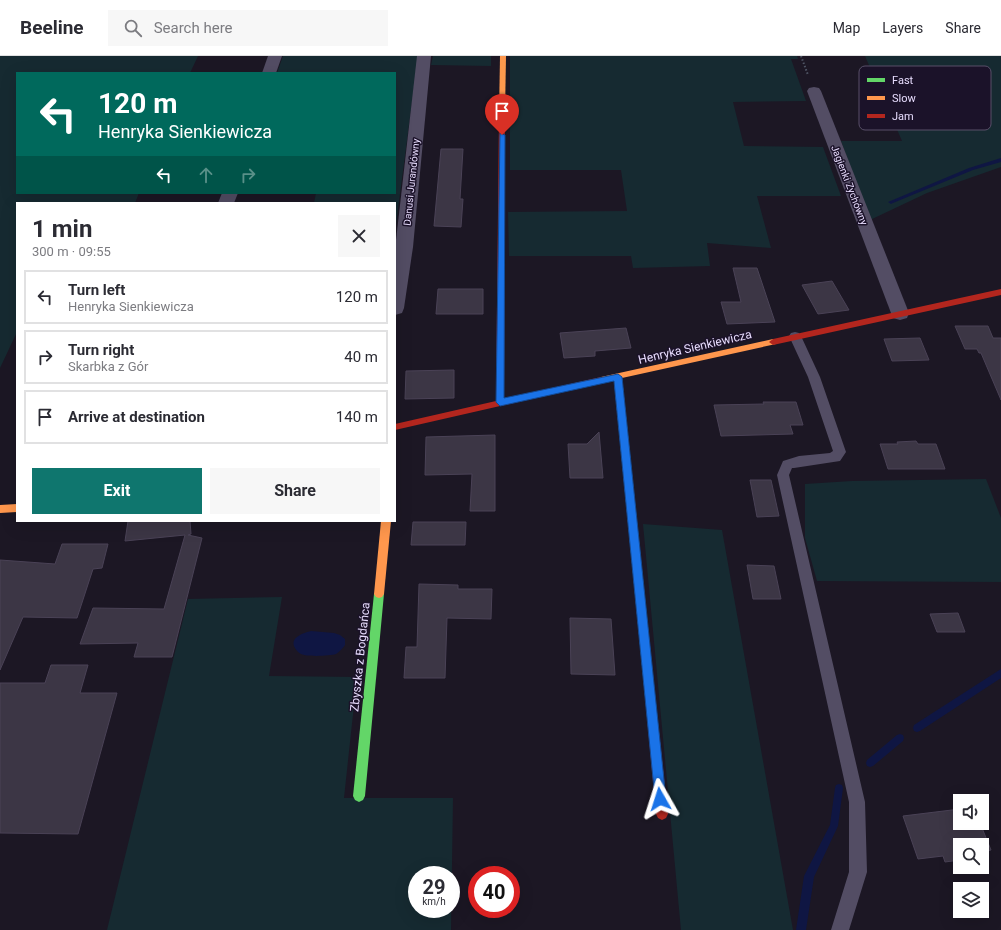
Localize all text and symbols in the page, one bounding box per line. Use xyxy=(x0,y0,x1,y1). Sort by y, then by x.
search box xyxy=(108,10,388,46)
text: Beeline xyxy=(20,16,84,39)
icon: search xyxy=(122,17,144,39)
text: Search here xyxy=(154,19,233,37)
text: Map xyxy=(833,20,860,36)
text: Layers xyxy=(882,20,923,36)
text: Share xyxy=(945,20,981,36)
legend xyxy=(859,66,991,130)
text: Fast xyxy=(892,74,914,87)
text: 120 m xyxy=(98,87,177,120)
icon: left xyxy=(32,88,84,140)
text: Slow xyxy=(892,92,916,105)
pin xyxy=(485,94,519,135)
icon: arrive xyxy=(491,100,513,122)
text: Jam xyxy=(892,110,914,123)
text: Henryka Sienkiewicza xyxy=(98,121,272,142)
street label: Danusi Jurandówny xyxy=(401,138,422,226)
street label: Jagienki Zychówny xyxy=(829,144,870,227)
icon: left xyxy=(153,164,175,186)
icon: ahead xyxy=(195,164,217,186)
icon: right xyxy=(237,164,259,186)
text: 1 min xyxy=(32,215,92,243)
button: close xyxy=(338,215,380,257)
text: 300 m · 09:55 xyxy=(32,244,111,259)
text: Turn left xyxy=(68,281,125,299)
icon: left xyxy=(34,286,56,308)
text: 120 m xyxy=(336,288,378,306)
text: Henryka Sienkiewicza xyxy=(68,299,194,314)
street label: Henryka Sienkiewicza xyxy=(637,327,753,367)
text: Turn right xyxy=(68,341,134,359)
icon: right xyxy=(34,346,56,368)
text: 40 m xyxy=(344,348,378,366)
text: Skarbka z Gór xyxy=(68,359,148,374)
icon: arrive xyxy=(34,406,56,428)
text: Arrive at destination xyxy=(68,408,205,426)
text: 140 m xyxy=(336,408,378,426)
button: Exit xyxy=(32,468,202,514)
button: Share xyxy=(210,468,380,514)
street label: Zbyszka z Bogdańca xyxy=(347,602,373,712)
position arrow xyxy=(639,778,681,820)
map controls xyxy=(953,794,989,918)
button: sound xyxy=(953,794,989,830)
button: search xyxy=(953,838,989,874)
speed limit sign: 40 xyxy=(468,866,520,918)
text: 29 xyxy=(423,875,445,899)
button: layers xyxy=(953,882,989,918)
text: km/h xyxy=(422,896,446,907)

